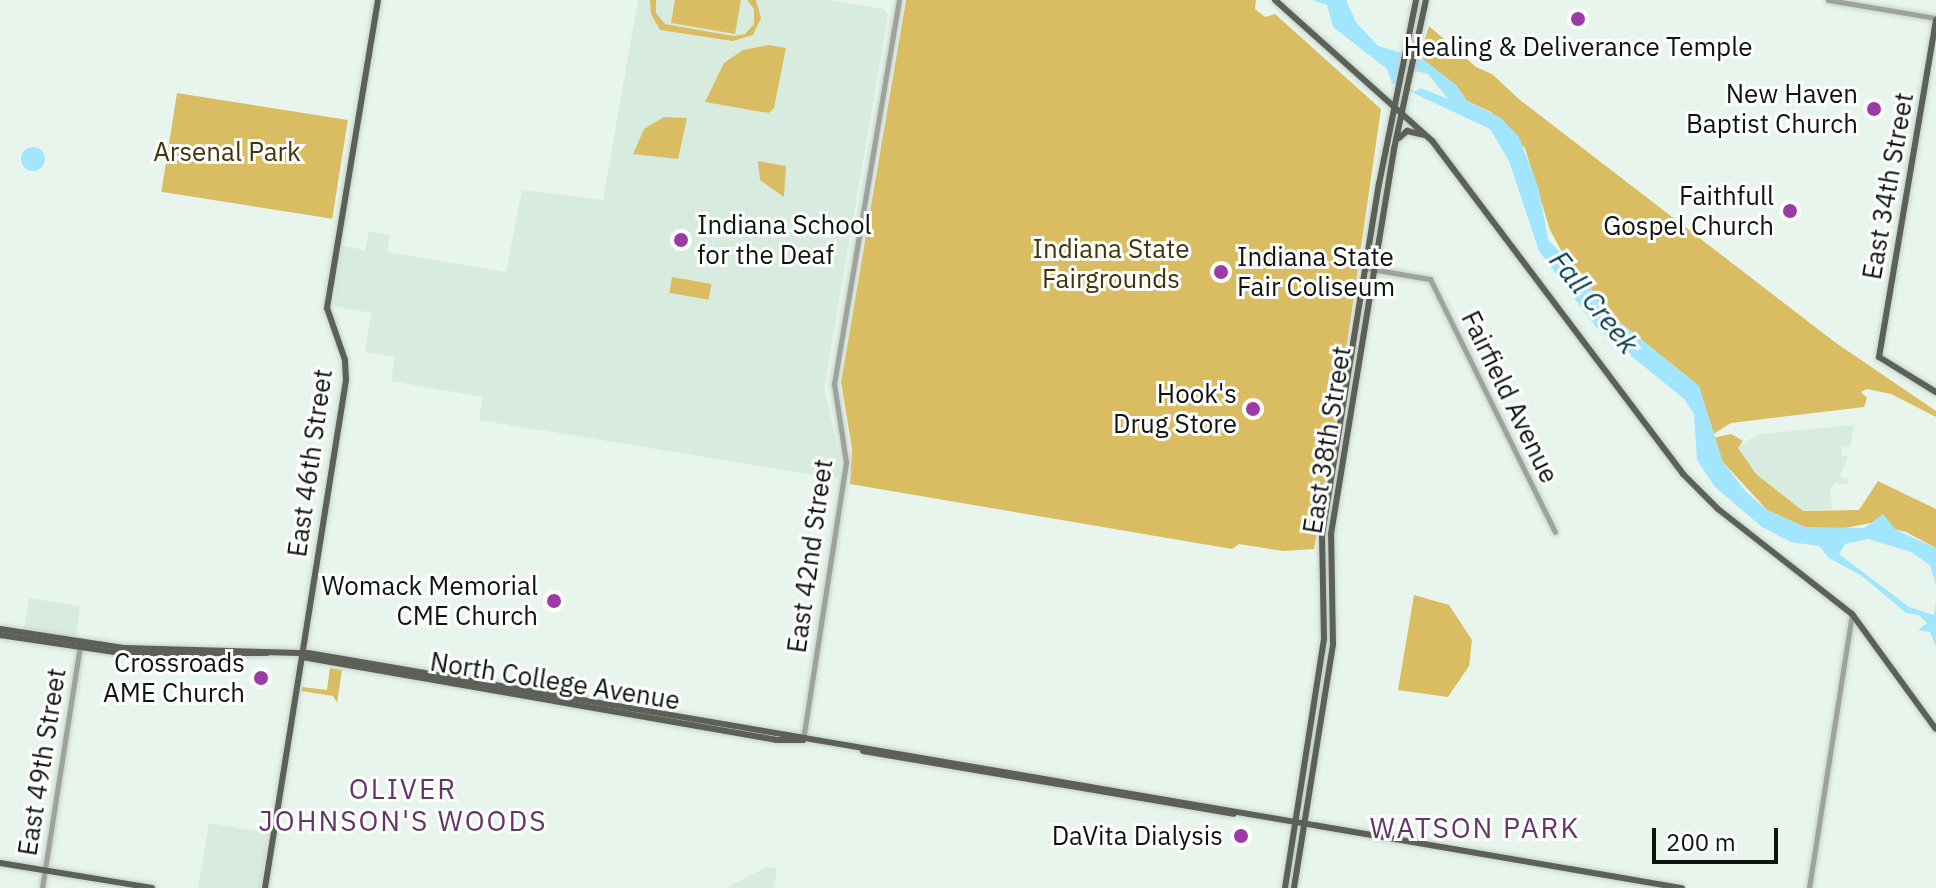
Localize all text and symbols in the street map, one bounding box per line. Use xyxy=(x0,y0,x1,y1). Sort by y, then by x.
marker: Healing & Deliverance Temple xyxy=(1569,10,1587,28)
place label: Healing & Deliverance Temple xyxy=(1403,31,1753,63)
place label: New Haven Baptist Church xyxy=(1686,78,1858,140)
street label: East 34th Street xyxy=(1856,90,1920,282)
marker: New Haven Baptist Church xyxy=(1865,100,1883,118)
park label: Arsenal Park xyxy=(153,136,301,168)
place label: Faithfull Gospel Church xyxy=(1603,180,1774,242)
marker: Faithfull Gospel Church xyxy=(1781,202,1799,220)
place label: Indiana School for the Deaf xyxy=(697,209,872,270)
marker: Indiana School for the Deaf xyxy=(672,231,690,249)
park label: Indiana State Fairgrounds xyxy=(1033,233,1189,294)
place label: Indiana State Fair Coliseum xyxy=(1237,241,1395,302)
water label: Fall Creek xyxy=(1543,244,1645,360)
marker: Indiana State Fair Coliseum xyxy=(1212,263,1230,281)
street label: Fairfield Avenue xyxy=(1455,306,1565,488)
street label: East 38th Street xyxy=(1297,344,1357,536)
street label: East 46th Street xyxy=(281,367,339,559)
place label: Hook's Drug Store xyxy=(1113,378,1237,440)
marker: Hook's Drug Store xyxy=(1244,400,1262,418)
street label: East 42nd Street xyxy=(781,457,839,655)
place label: Womack Memorial CME Church xyxy=(322,570,538,632)
marker: Womack Memorial CME Church xyxy=(545,592,563,610)
street label: North College Avenue xyxy=(428,646,682,716)
place label: Crossroads AME Church xyxy=(103,647,245,708)
street label: East 49th Street xyxy=(12,666,72,858)
marker: Crossroads AME Church xyxy=(252,669,270,687)
district label: OLIVER JOHNSON'S WOODS xyxy=(259,772,547,838)
district label: WATSON PARK xyxy=(1370,811,1580,845)
scale bar xyxy=(1656,812,1782,862)
place label: DaVita Dialysis xyxy=(1052,820,1223,852)
marker: DaVita Dialysis xyxy=(1230,825,1252,847)
text: 200 m xyxy=(1666,826,1736,858)

